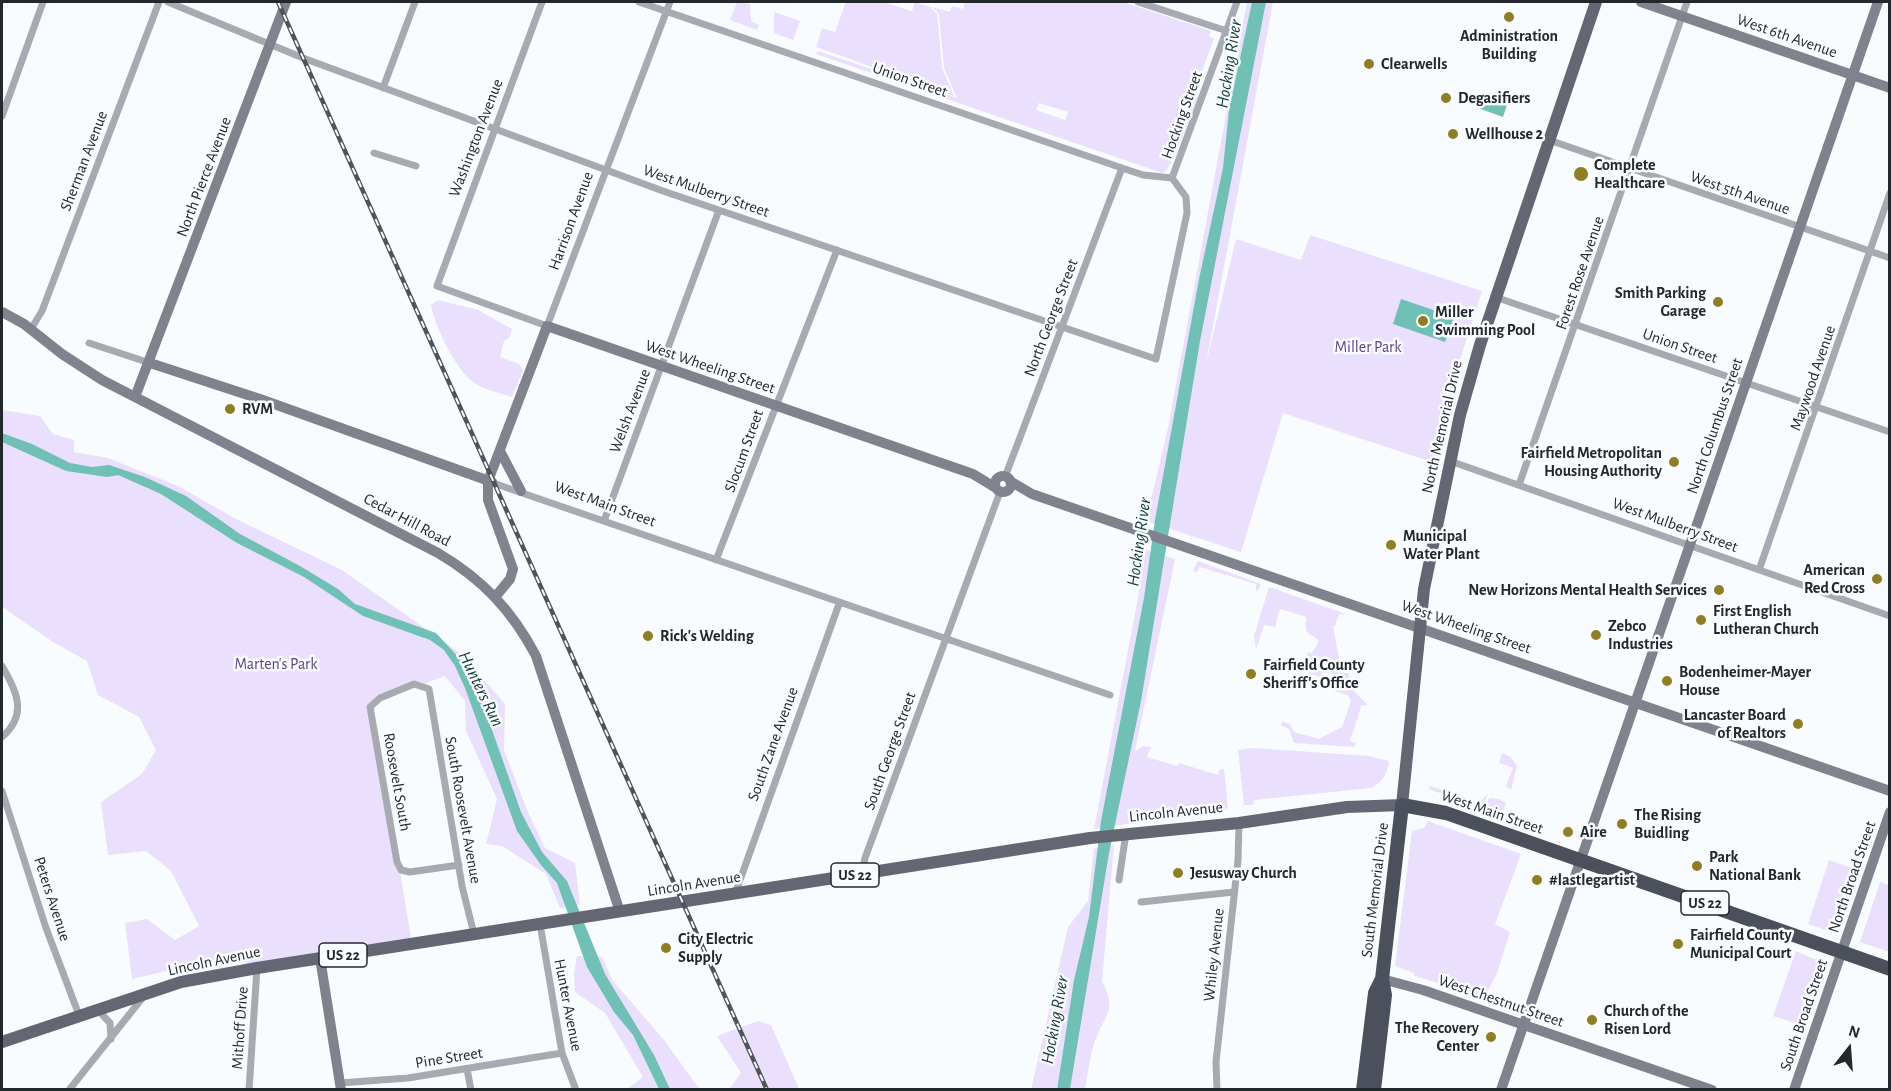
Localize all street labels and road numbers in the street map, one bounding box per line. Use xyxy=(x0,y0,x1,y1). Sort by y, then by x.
street label: West 6th Avenue xyxy=(1734,10,1840,62)
street label: Union Street xyxy=(870,58,950,102)
street label: Hocking Street xyxy=(1157,68,1207,162)
street label: Washington Avenue xyxy=(445,76,507,200)
street label: Sherman Avenue xyxy=(56,108,112,214)
street label: North Pierce Avenue xyxy=(172,114,236,240)
street label: West Mulberry Street xyxy=(640,160,772,222)
street label: West 5th Avenue xyxy=(1688,167,1792,219)
street label: Harrison Avenue xyxy=(544,169,598,273)
street label: Forest Rose Avenue xyxy=(1552,214,1608,332)
street label: North George Street xyxy=(1020,256,1082,380)
street label: Maywood Avenue xyxy=(1786,323,1840,433)
street label: Union Street xyxy=(1640,324,1720,368)
street label: West Wheeling Street xyxy=(643,336,777,398)
street label: North Columbus Street xyxy=(1683,355,1747,497)
street label: North Memorial Drive xyxy=(1417,359,1467,495)
street label: Welsh Avenue xyxy=(605,366,655,456)
street label: Slocum Street xyxy=(720,407,768,495)
street label: West Main Street xyxy=(551,477,659,531)
street label: Cedar Hill Road xyxy=(360,489,454,551)
street label: West Mulberry Street xyxy=(1610,493,1740,557)
street label: West Wheeling Street xyxy=(1399,596,1533,658)
street label: South Zane Avenue xyxy=(743,684,803,804)
street label: South George Street xyxy=(860,689,920,813)
street label: Roosevelt South xyxy=(379,731,415,833)
street label: South Roosevelt Avenue xyxy=(441,735,485,885)
street label: West Main Street xyxy=(1438,786,1546,838)
street label: Lincoln Avenue xyxy=(1128,798,1224,826)
street label: North Broad Street xyxy=(1824,819,1880,935)
street label: South Memorial Drive xyxy=(1357,821,1393,959)
street label: Peters Avenue xyxy=(29,854,75,944)
road number: US 22 xyxy=(831,863,879,887)
street label: Lincoln Avenue xyxy=(646,867,742,901)
road number: US 22 xyxy=(1681,891,1729,915)
street label: Whiley Avenue xyxy=(1200,907,1228,1003)
street label: Lincoln Avenue xyxy=(166,942,262,980)
road number: US 22 xyxy=(319,943,367,967)
street label: Hunter Avenue xyxy=(550,957,586,1053)
street label: South Broad Street xyxy=(1776,957,1832,1073)
street label: West Chestnut Street xyxy=(1436,971,1566,1031)
street label: Mithoff Drive xyxy=(228,986,252,1070)
street label: Pine Street xyxy=(414,1043,484,1073)

